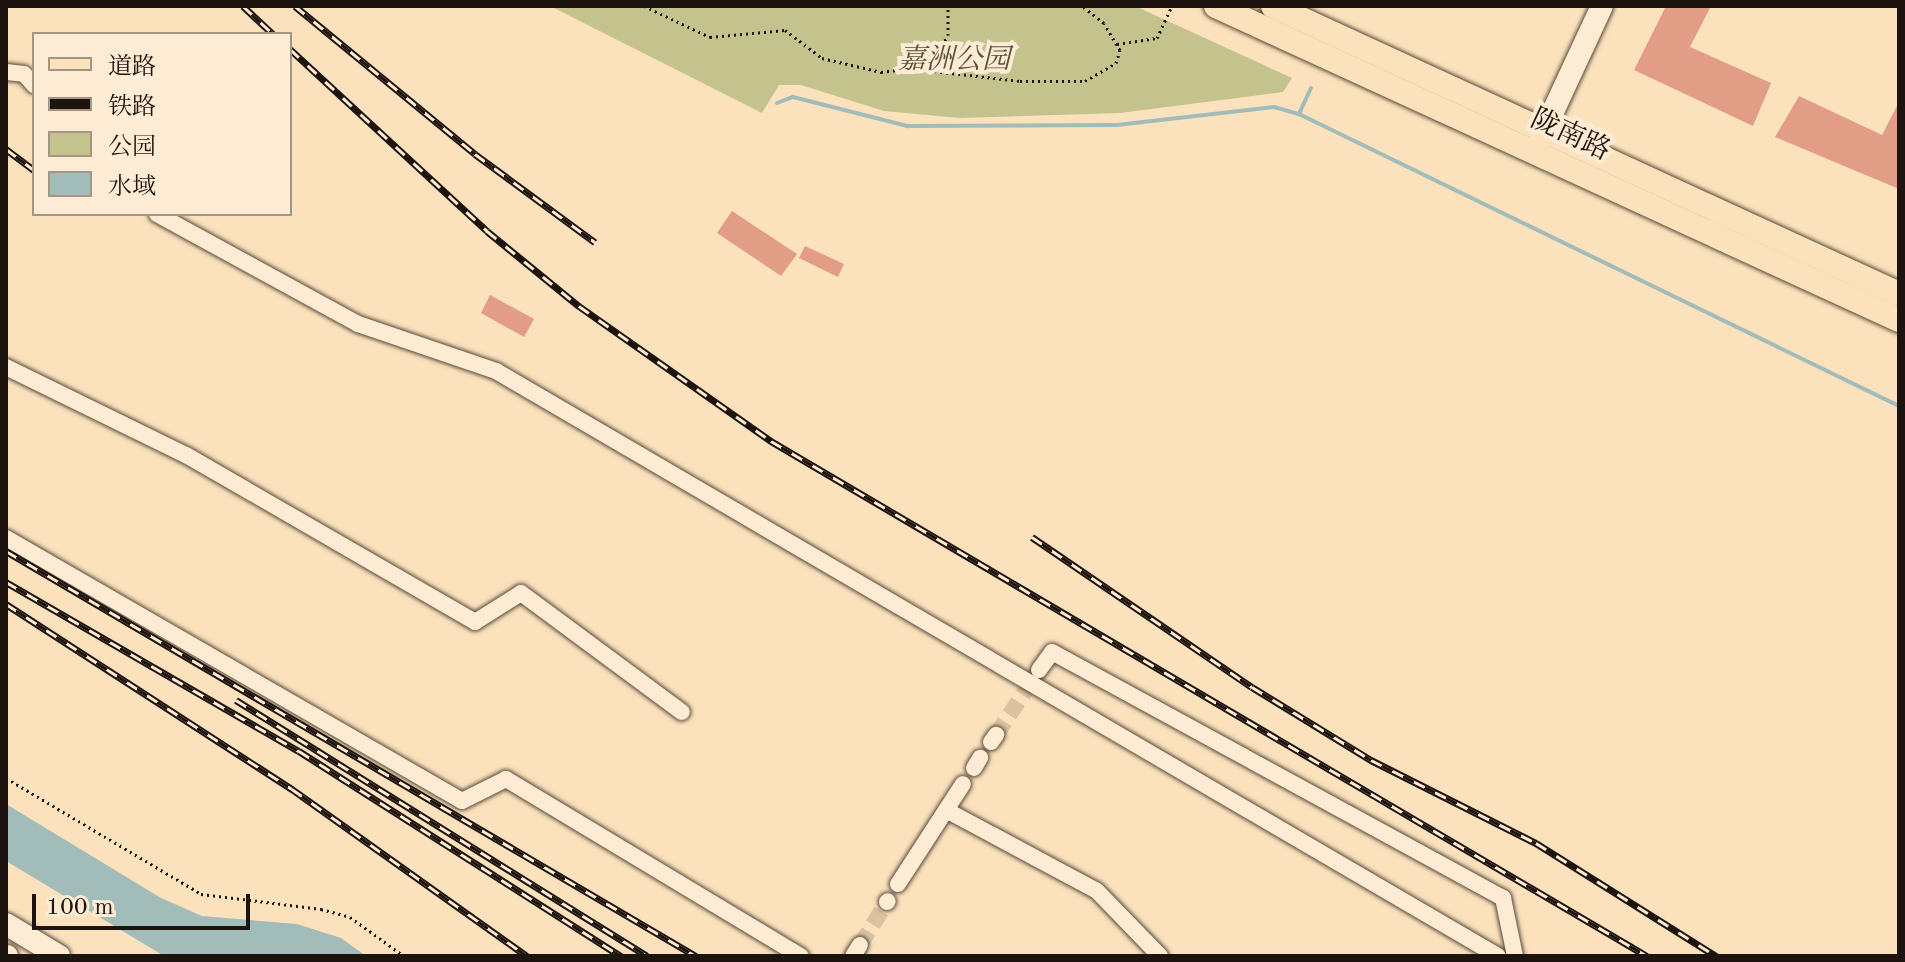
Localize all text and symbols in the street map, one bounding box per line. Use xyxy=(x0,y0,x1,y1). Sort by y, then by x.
legend xyxy=(32,32,292,216)
park label: 嘉洲公园 xyxy=(898,44,1010,78)
text: 道路 xyxy=(108,56,156,80)
text: 铁路 xyxy=(108,96,156,120)
street label: 陇南路 xyxy=(1525,103,1615,169)
text: 公园 xyxy=(108,136,156,160)
text: 水域 xyxy=(108,176,156,200)
scale bar xyxy=(36,878,254,928)
text: 100 m xyxy=(46,896,114,920)

